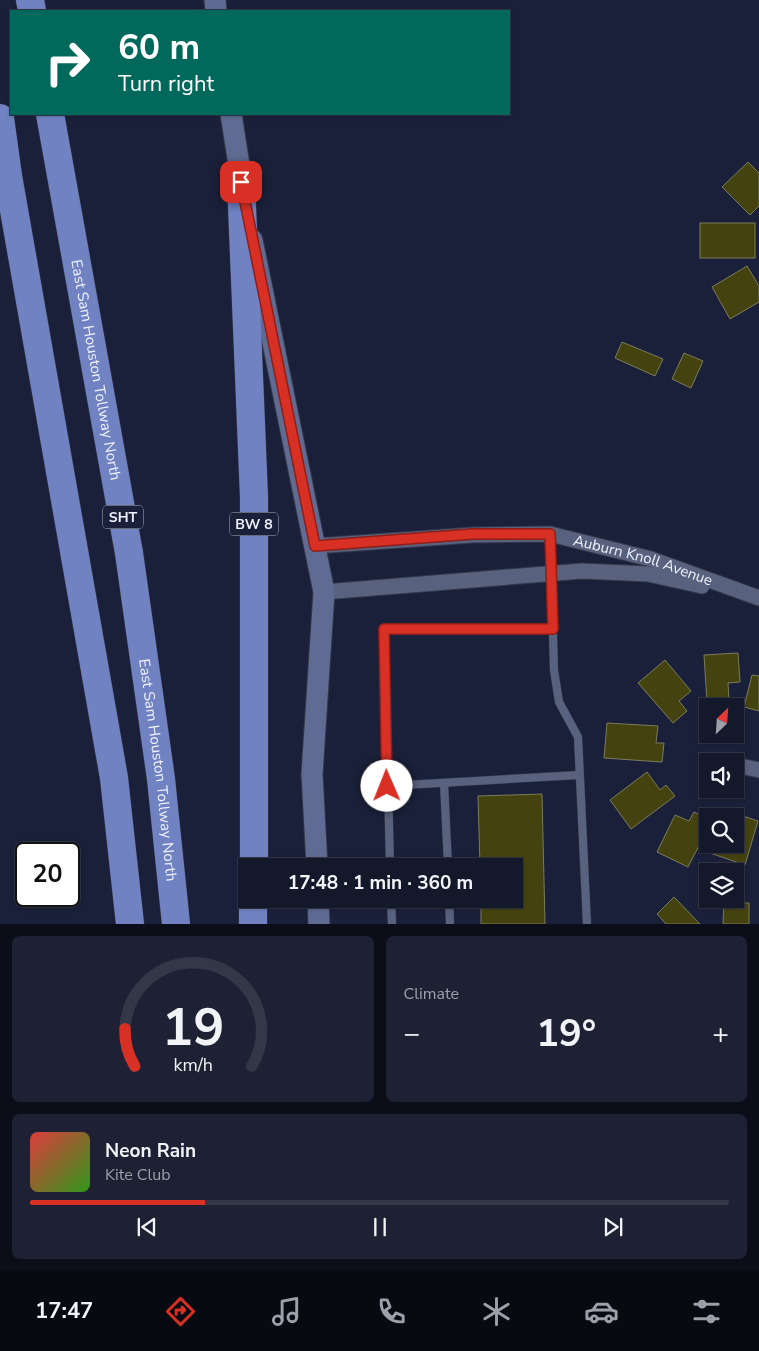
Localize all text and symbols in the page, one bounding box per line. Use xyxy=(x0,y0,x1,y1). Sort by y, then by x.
text: 60 m xyxy=(118,24,200,71)
icon: right xyxy=(35,30,100,95)
text: Turn right xyxy=(118,69,214,99)
pin xyxy=(220,161,262,203)
icon: arrive xyxy=(227,168,255,196)
street label: East Sam Houston Tollway North xyxy=(66,258,126,482)
road number: SHT xyxy=(103,506,143,528)
road number: BW 8 xyxy=(230,512,278,536)
street label: Auburn Knoll Avenue xyxy=(571,530,715,590)
street label: East Sam Houston Tollway North xyxy=(134,658,182,882)
north arrow xyxy=(699,698,744,742)
map controls xyxy=(699,698,744,908)
button: sound xyxy=(699,753,744,798)
position arrow xyxy=(360,759,412,811)
button: search xyxy=(699,808,744,853)
speed limit sign: 20 xyxy=(15,842,80,907)
button: layers xyxy=(699,863,744,908)
text: 17:48 · 1 min · 360 m xyxy=(288,870,473,896)
text: Climate xyxy=(404,983,459,1005)
text: 19 xyxy=(162,992,224,1063)
text: 19° xyxy=(536,1008,596,1059)
text: − xyxy=(404,1015,420,1053)
text: + xyxy=(712,1015,729,1053)
text: km/h xyxy=(173,1053,212,1077)
text: Neon Rain xyxy=(105,1138,196,1164)
text: Kite Club xyxy=(105,1164,171,1186)
icon: previous xyxy=(133,1213,161,1241)
icon: pause xyxy=(366,1213,394,1241)
icon: next xyxy=(599,1213,627,1241)
icon: directions xyxy=(163,1294,198,1329)
icon: music xyxy=(269,1294,304,1329)
icon: phone xyxy=(374,1294,409,1329)
icon: climate xyxy=(479,1294,514,1329)
icon: car xyxy=(584,1294,619,1329)
icon: filters xyxy=(689,1294,724,1329)
text: 17:47 xyxy=(35,1296,93,1326)

